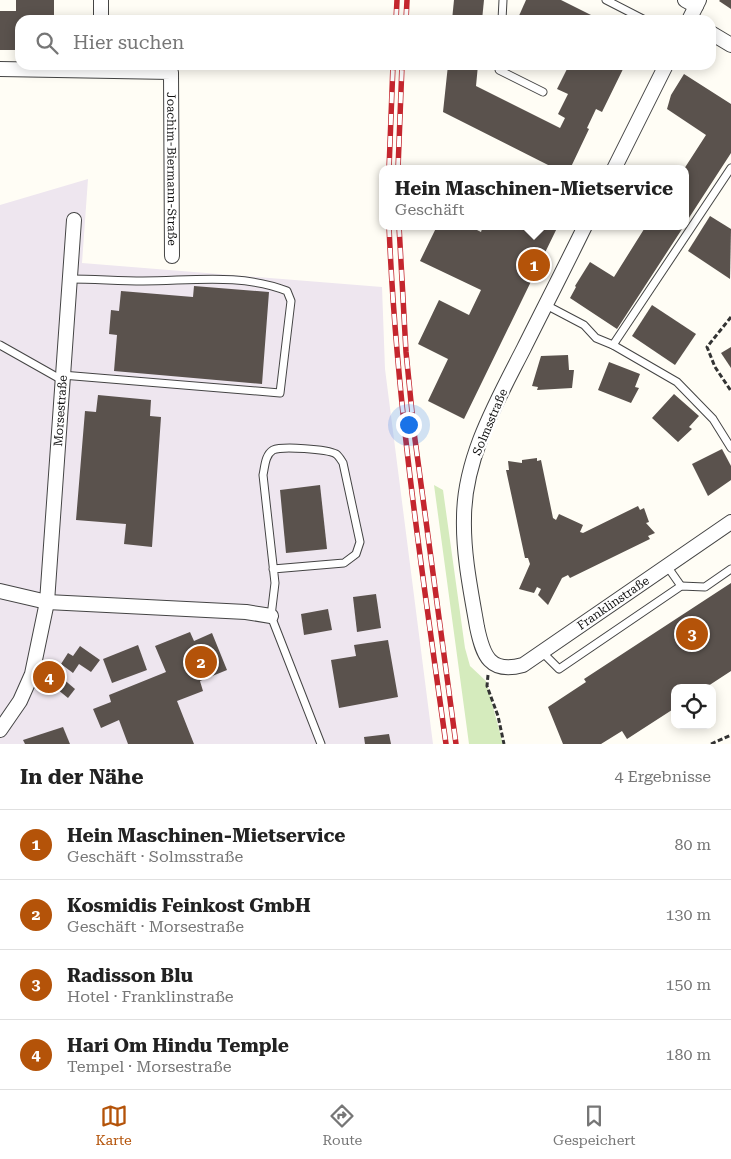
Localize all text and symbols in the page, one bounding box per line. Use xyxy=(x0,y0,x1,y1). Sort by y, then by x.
search box xyxy=(15,15,716,70)
icon: search xyxy=(33,29,61,57)
text: Hier suchen xyxy=(73,31,184,54)
street label: Joachim-Biermann-Straße xyxy=(164,92,179,246)
popup xyxy=(379,165,689,230)
text: Hein Maschinen-Mietservice xyxy=(395,177,673,200)
text: Geschäft xyxy=(395,200,464,219)
pin: 1 xyxy=(518,246,550,284)
street label: Morsestraße xyxy=(51,374,70,447)
street label: Solmsstraße xyxy=(470,386,510,457)
your location xyxy=(396,412,422,438)
street label: Franklinstraße xyxy=(574,573,652,633)
pin: 3 xyxy=(676,615,708,653)
pin: 2 xyxy=(185,643,217,681)
pin: 4 xyxy=(33,658,65,696)
map controls xyxy=(671,684,716,729)
button: locate xyxy=(671,684,716,729)
text: In der Nähe xyxy=(20,765,143,789)
text: 4 Ergebnisse xyxy=(614,767,711,786)
text: Hein Maschinen-Mietservice xyxy=(67,824,345,847)
text: 1 xyxy=(32,835,40,854)
text: 80 m xyxy=(674,835,711,854)
text: Geschäft · Solmsstraße xyxy=(67,847,243,866)
text: Kosmidis Feinkost GmbH xyxy=(67,894,311,917)
text: 2 xyxy=(32,905,40,924)
text: 130 m xyxy=(665,905,711,924)
text: Geschäft · Morsestraße xyxy=(67,917,244,936)
text: Radisson Blu xyxy=(67,964,193,987)
text: 3 xyxy=(32,975,40,994)
text: 150 m xyxy=(665,975,711,994)
text: Hotel · Franklinstraße xyxy=(67,987,234,1006)
text: Hari Om Hindu Temple xyxy=(67,1034,289,1057)
text: 4 xyxy=(32,1045,40,1064)
text: 180 m xyxy=(665,1045,711,1064)
text: Tempel · Morsestraße xyxy=(67,1057,231,1076)
tab: Karte xyxy=(95,1102,132,1148)
tab: Route xyxy=(323,1102,362,1148)
tab: Gespeichert xyxy=(553,1102,636,1148)

